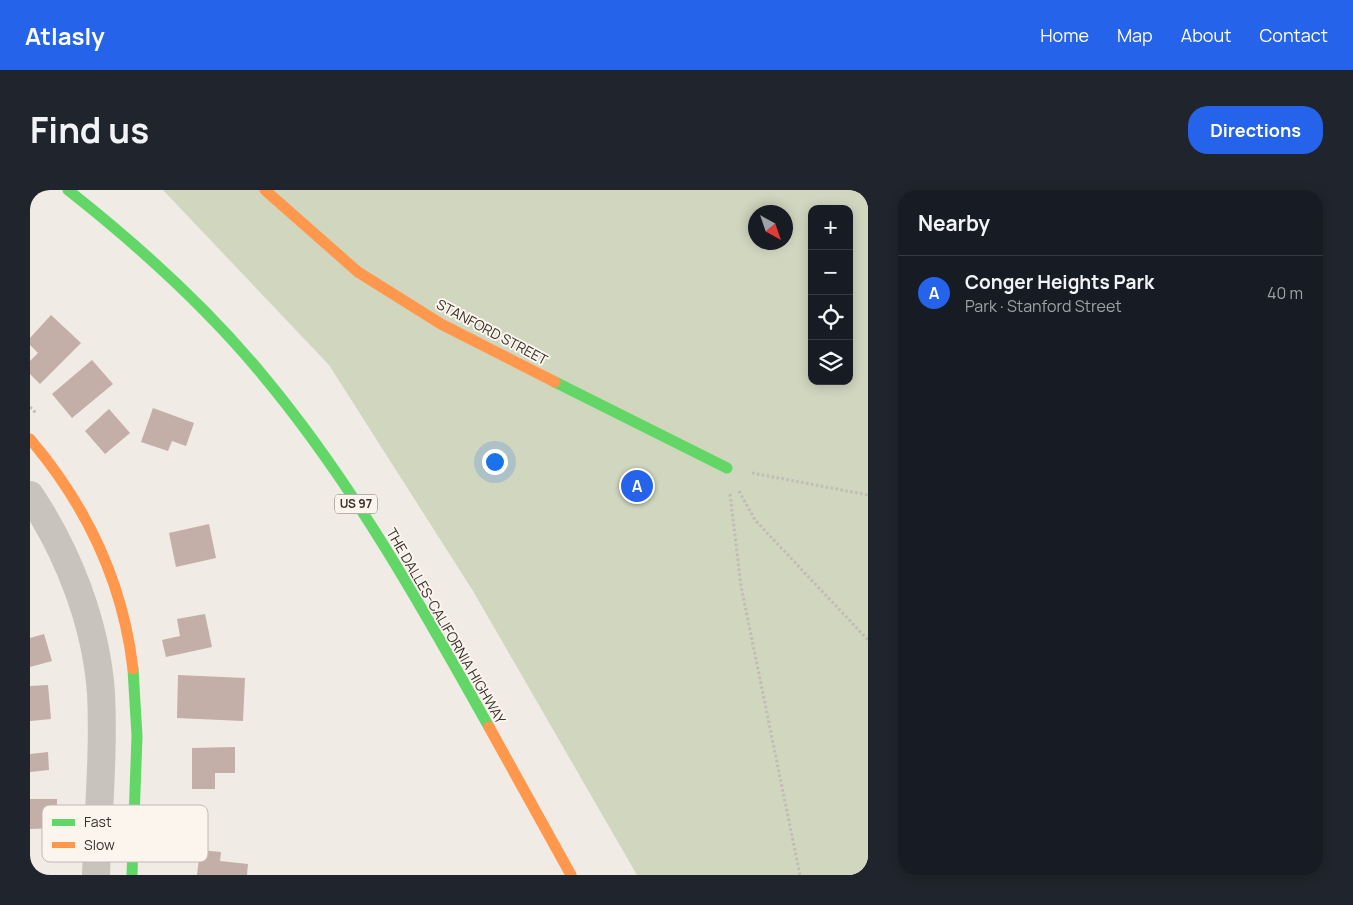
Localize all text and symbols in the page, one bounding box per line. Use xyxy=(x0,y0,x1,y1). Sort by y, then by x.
text: Atlasly xyxy=(25,19,105,52)
text: Home xyxy=(1040,23,1089,47)
text: Map xyxy=(1117,23,1153,47)
text: About xyxy=(1181,23,1231,47)
text: Contact xyxy=(1259,23,1328,47)
text: Find us xyxy=(30,106,149,154)
button: Directions xyxy=(1188,106,1323,154)
north arrow xyxy=(748,205,793,250)
map controls xyxy=(808,205,853,385)
button: + xyxy=(808,205,853,250)
text: Nearby xyxy=(918,209,990,237)
button: − xyxy=(808,250,853,295)
text: Conger Heights Park xyxy=(965,269,1154,295)
text: A xyxy=(929,282,939,304)
text: 40 m xyxy=(1267,282,1303,304)
street label: STANFORD STREET xyxy=(433,294,552,369)
button: locate xyxy=(808,295,853,340)
text: Park · Stanford Street xyxy=(965,295,1122,317)
button: layers xyxy=(808,340,853,385)
your location xyxy=(482,449,508,475)
pin: A xyxy=(621,467,653,505)
road number: US 97 xyxy=(335,494,377,514)
street label: THE DALLES-CALIFORNIA HIGHWAY xyxy=(382,524,510,727)
legend xyxy=(42,805,208,862)
text: Fast xyxy=(84,812,112,831)
text: Slow xyxy=(84,835,115,854)

